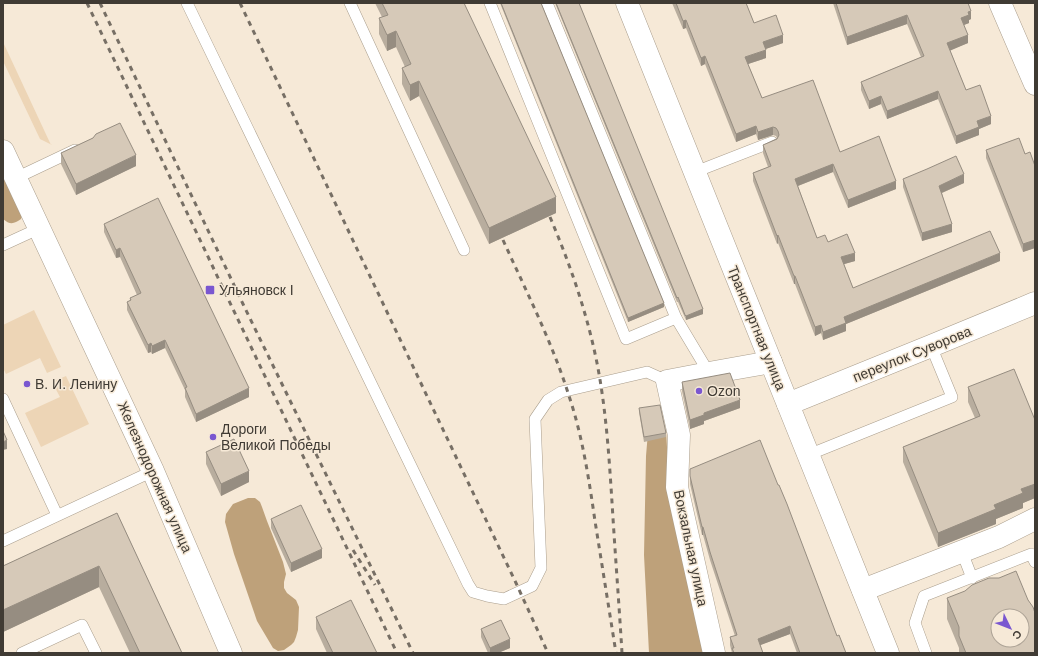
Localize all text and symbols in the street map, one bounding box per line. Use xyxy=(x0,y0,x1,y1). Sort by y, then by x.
street label: Транспортная улица xyxy=(725,263,789,393)
place label: Ульяновск I xyxy=(219,282,294,298)
marker: Ульяновск I xyxy=(204,284,216,296)
street label: переулок Суворова xyxy=(850,323,974,385)
place label: В. И. Ленину xyxy=(35,376,117,392)
marker: В. И. Ленину xyxy=(22,379,32,389)
place label: Ozon xyxy=(707,383,740,399)
marker: Ozon xyxy=(694,386,704,396)
street label: Железнодорожная улица xyxy=(114,399,196,555)
place label: Дороги Великой Победы xyxy=(221,421,331,453)
marker: Дороги Великой Победы xyxy=(208,432,218,442)
street label: Вокзальная улица xyxy=(671,488,711,608)
north arrow xyxy=(990,608,1030,648)
text: С xyxy=(1010,628,1024,642)

